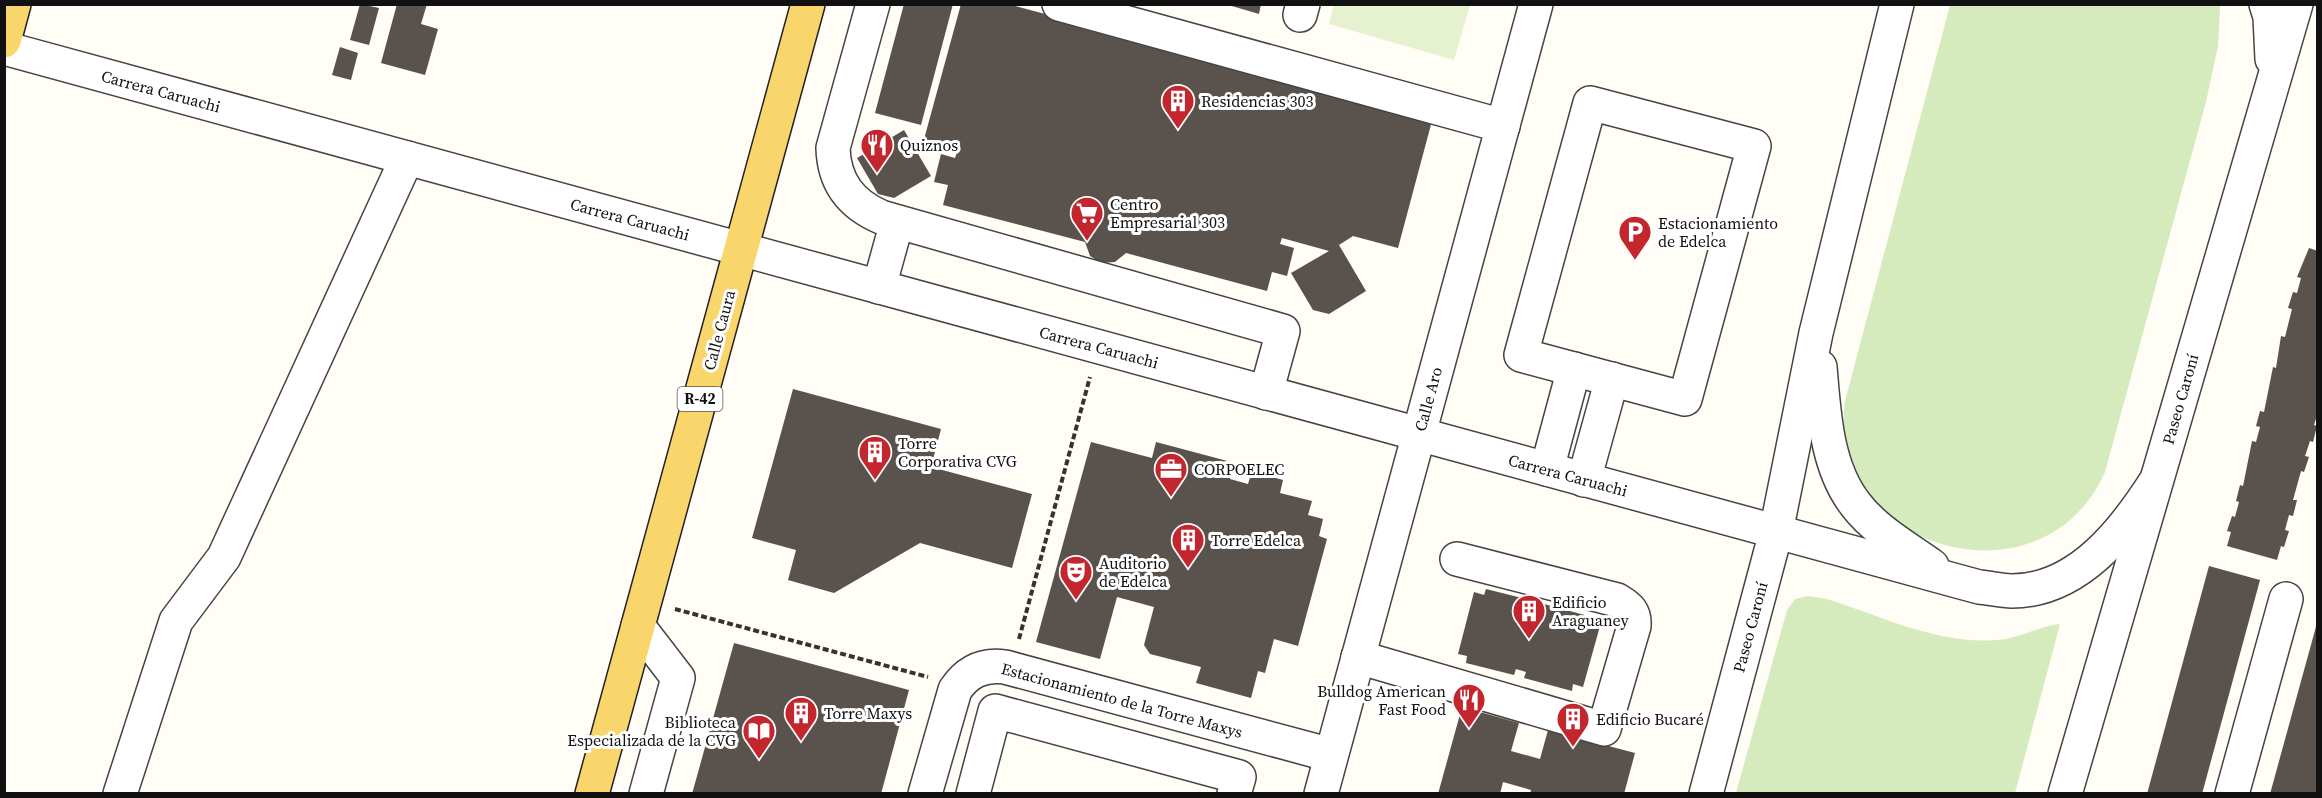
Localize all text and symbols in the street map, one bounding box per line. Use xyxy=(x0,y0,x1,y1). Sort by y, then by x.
street label: Carrera Caruachi xyxy=(99,65,223,118)
building icon: Residencias 303 xyxy=(1160,83,1196,130)
place label: Residencias 303 xyxy=(1201,90,1313,112)
restaurant icon: Quiznos xyxy=(859,127,895,174)
place label: Quiznos xyxy=(900,134,958,156)
street label: Carrera Caruachi xyxy=(568,193,692,246)
place label: Centro Empresarial 303 xyxy=(1110,193,1225,233)
supermarket icon: Centro Empresarial 303 xyxy=(1069,195,1105,242)
place label: Estacionamiento de Edelca xyxy=(1658,212,1778,252)
parking icon: Estacionamiento de Edelca xyxy=(1617,214,1653,261)
street label: Calle Caura xyxy=(698,287,740,372)
street label: Carrera Caruachi xyxy=(1037,321,1161,374)
street label: Paseo Caroní xyxy=(2157,351,2203,447)
street label: Calle Aro xyxy=(1409,364,1447,434)
road number: R-42 xyxy=(678,387,722,411)
place label: Torre Corporativa CVG xyxy=(898,432,1017,472)
building icon: Torre Corporativa CVG xyxy=(857,434,893,481)
street label: Carrera Caruachi xyxy=(1506,449,1630,502)
office icon: CORPOELEC xyxy=(1153,451,1189,498)
place label: CORPOELEC xyxy=(1194,458,1284,480)
building icon: Torre Edelca xyxy=(1170,522,1206,569)
place label: Torre Edelca xyxy=(1211,529,1302,551)
place label: Auditorio de Edelca xyxy=(1099,552,1168,592)
theatre icon: Auditorio de Edelca xyxy=(1058,554,1094,601)
street label: Paseo Caroní xyxy=(1727,579,1773,675)
place label: Edificio Araguaney xyxy=(1552,591,1630,631)
building icon: Edificio Araguaney xyxy=(1511,593,1547,640)
street label: Estacionamiento de la Torre Maxys xyxy=(999,657,1245,743)
place label: Bulldog American Fast Food xyxy=(1317,680,1446,720)
restaurant icon: Bulldog American Fast Food xyxy=(1451,682,1487,729)
building icon: Torre Maxys xyxy=(783,695,819,742)
building icon: Edificio Bucaré xyxy=(1555,701,1591,748)
place label: Torre Maxys xyxy=(824,702,912,724)
place label: Edificio Bucaré xyxy=(1596,708,1704,730)
place label: Biblioteca Especializada de la CVG xyxy=(567,711,737,751)
library icon: Biblioteca Especializada de la CVG xyxy=(741,713,777,760)

